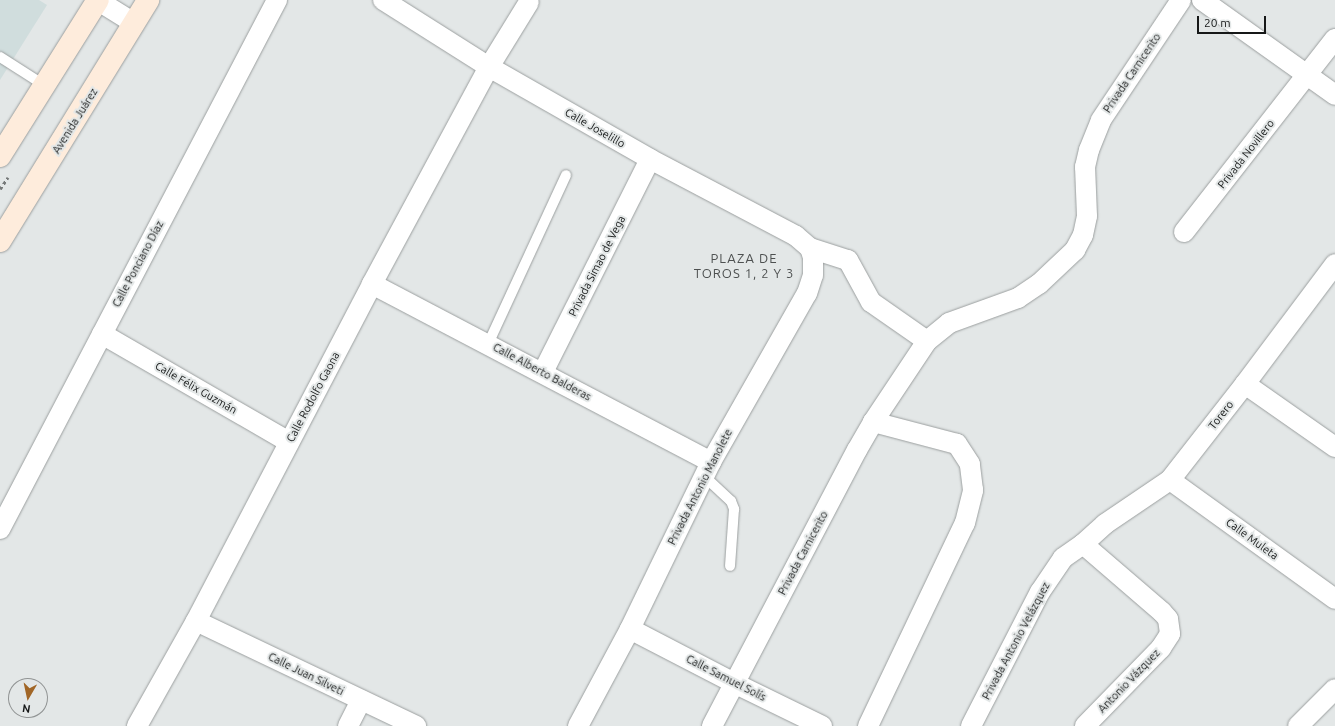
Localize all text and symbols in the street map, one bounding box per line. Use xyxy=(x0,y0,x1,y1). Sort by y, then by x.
scale bar xyxy=(1199,8,1268,34)
text: 20 m xyxy=(1204,16,1231,29)
street label: Privada Carnicerito xyxy=(1100,31,1164,115)
street label: Avenida Juárez xyxy=(50,86,100,156)
street label: Calle Joselillo xyxy=(563,105,627,151)
street label: Privada Novillero xyxy=(1215,117,1277,191)
street label: Privada Simao de Vega xyxy=(566,213,628,319)
street label: Calle Ponciano Díaz xyxy=(110,219,166,309)
district label: PLAZA DE TOROS 1, 2 Y 3 xyxy=(694,251,794,282)
street label: Calle Alberto Balderas xyxy=(491,341,593,403)
street label: Calle Rodolfo Gaona xyxy=(284,350,342,444)
street label: Calle Félix Guzmán xyxy=(153,359,239,417)
street label: Torero xyxy=(1206,398,1236,432)
street label: Privada Antonio Manolete xyxy=(665,427,735,547)
street label: Privada Carnicerito xyxy=(775,509,831,597)
street label: Calle Muleta xyxy=(1223,516,1281,562)
street label: Privada Antonio Velázquez xyxy=(979,580,1053,702)
street label: Antonio Vázquez xyxy=(1095,646,1163,716)
street label: Calle Juan Silveti xyxy=(266,650,346,698)
street label: Calle Samuel Solís xyxy=(684,652,768,704)
north arrow xyxy=(8,678,48,718)
text: N xyxy=(21,702,31,715)

